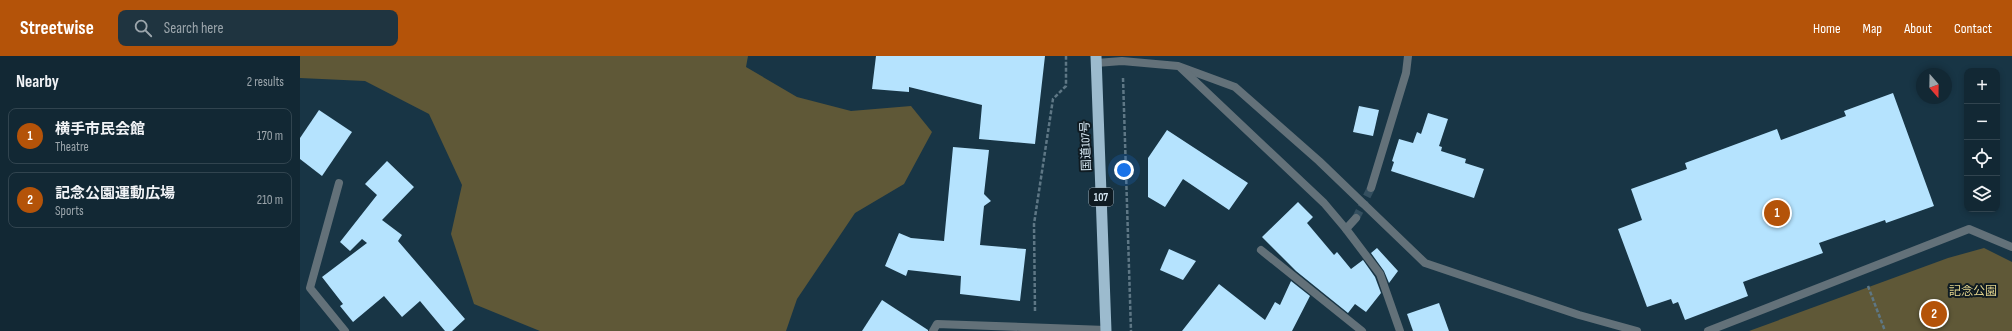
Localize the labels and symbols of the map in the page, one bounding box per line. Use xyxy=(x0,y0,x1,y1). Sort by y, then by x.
north arrow xyxy=(1916,68,1952,104)
street label: 国道107号 xyxy=(1078,121,1094,171)
your location xyxy=(1114,160,1134,180)
road number: 107 xyxy=(1089,188,1113,206)
pin: 1 xyxy=(1764,198,1790,228)
park label: 記念公園 xyxy=(1949,284,1997,299)
pin: 2 xyxy=(1921,299,1947,329)

